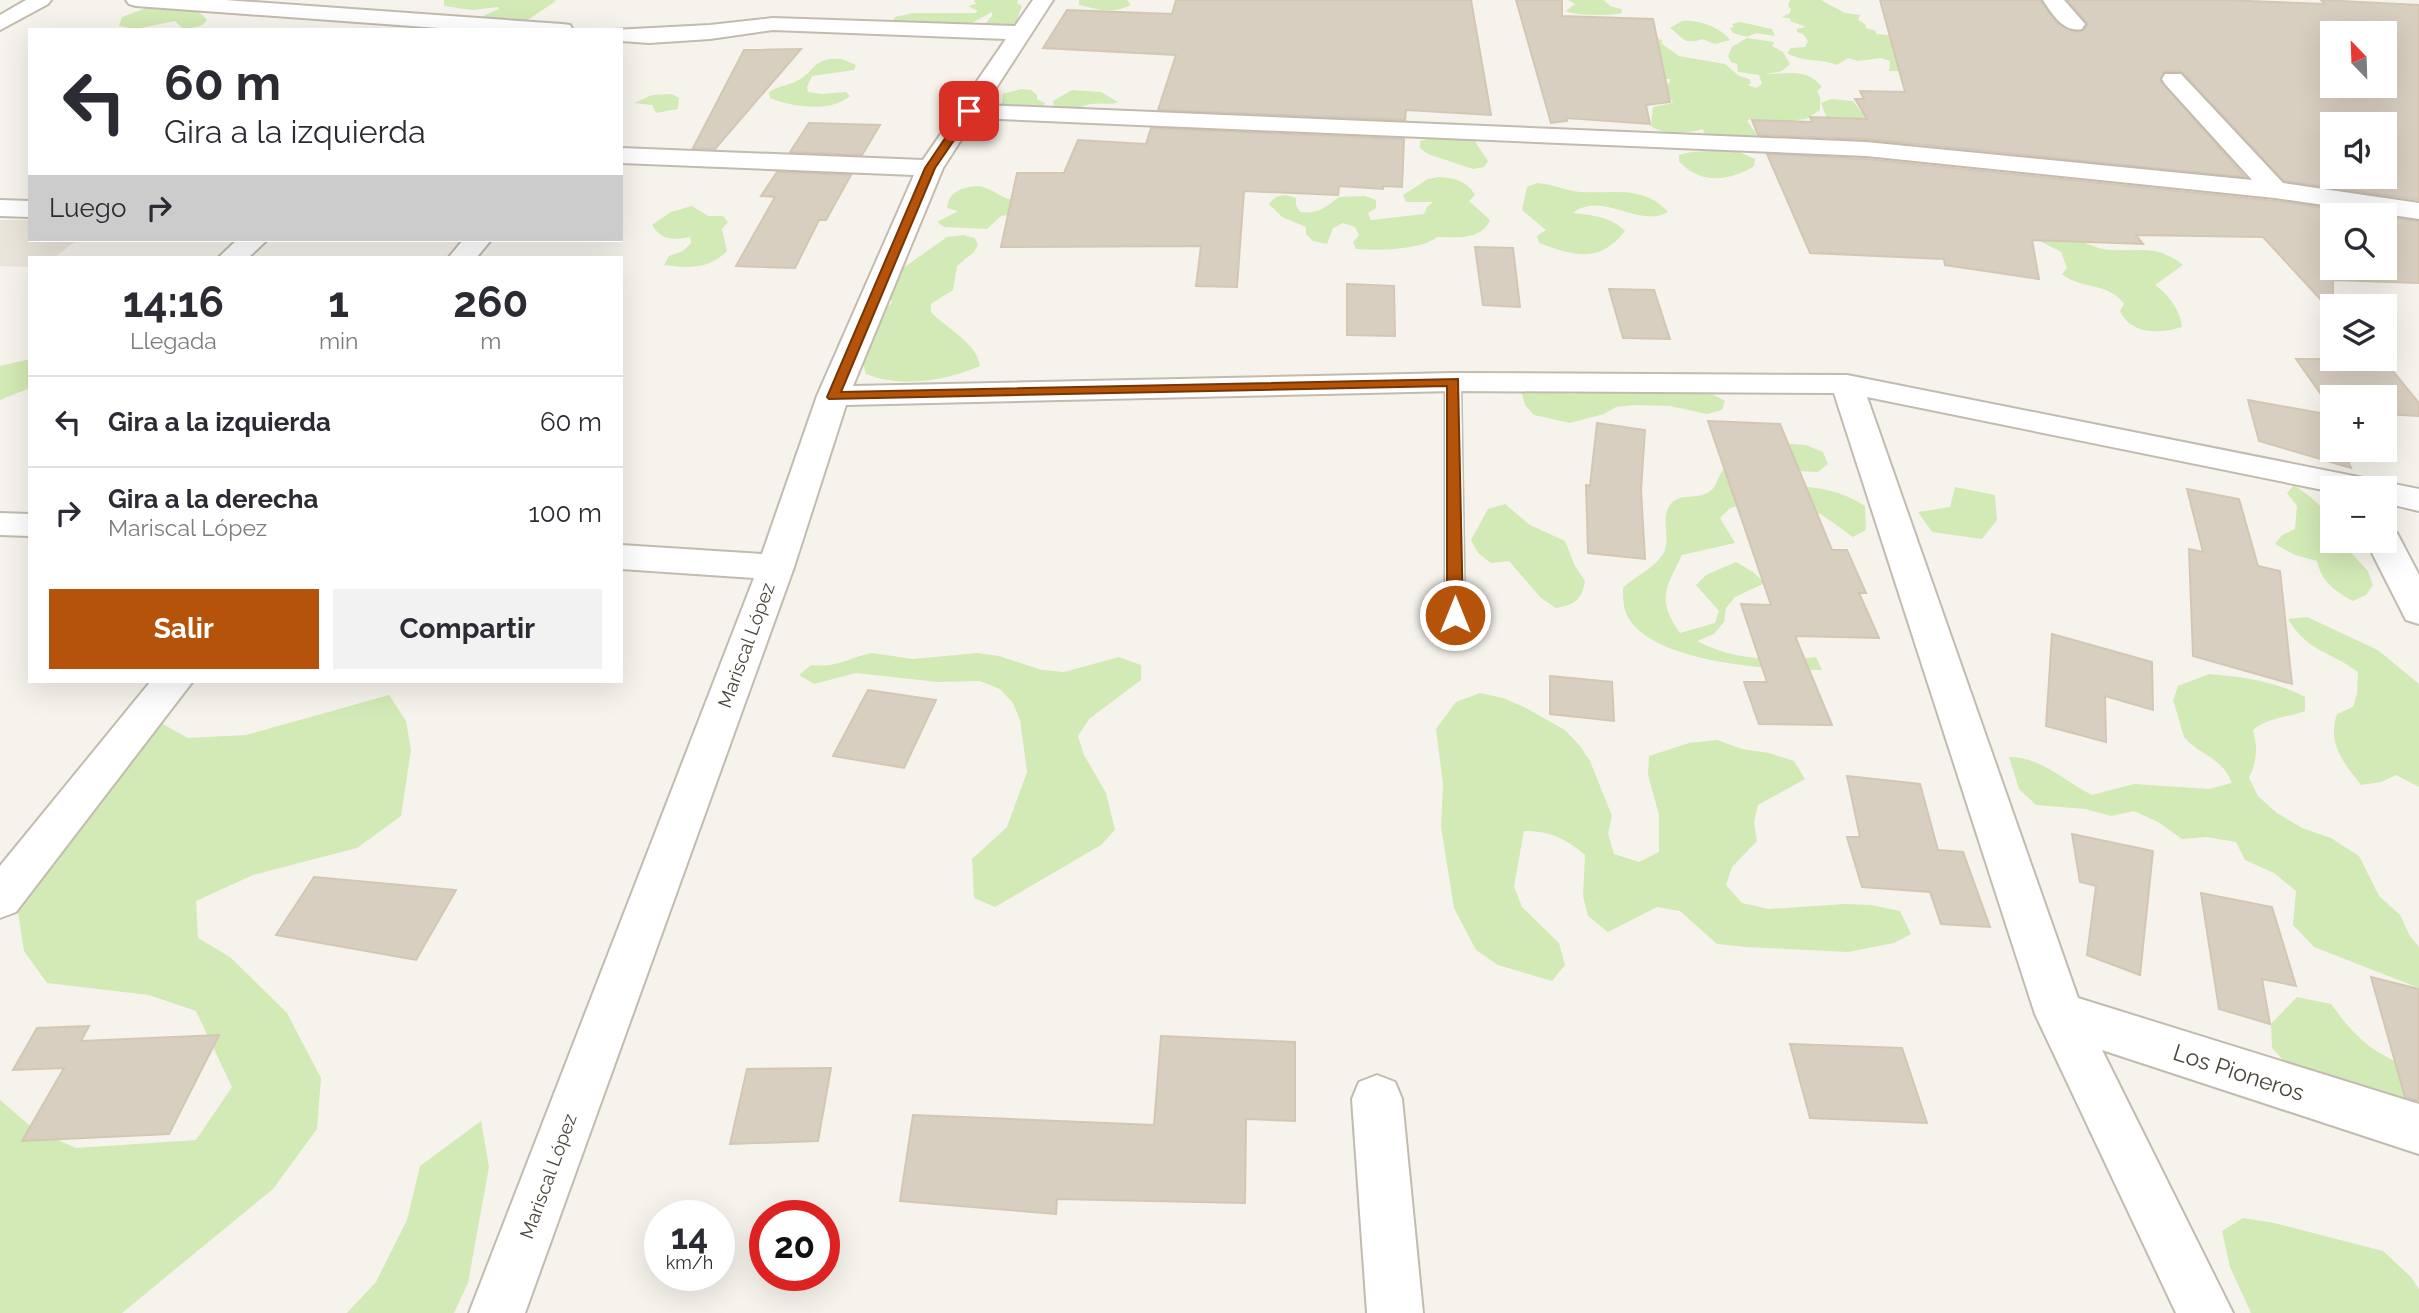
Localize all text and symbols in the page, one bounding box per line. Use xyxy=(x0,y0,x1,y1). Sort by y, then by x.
north arrow xyxy=(2320,21,2398,98)
map controls xyxy=(2320,21,2397,553)
text: 60 m xyxy=(164,54,281,111)
icon: left xyxy=(49,56,140,147)
pin xyxy=(939,81,999,141)
icon: arrive xyxy=(950,92,988,130)
button: sound xyxy=(2320,112,2397,189)
text: Gira a la izquierda xyxy=(164,113,426,150)
icon: right xyxy=(140,189,178,227)
text: Luego xyxy=(49,193,126,223)
button: search xyxy=(2320,203,2397,280)
text: 14:16 xyxy=(123,278,224,327)
text: 1 xyxy=(328,278,349,327)
text: 260 xyxy=(453,278,528,327)
button: layers xyxy=(2320,294,2397,371)
text: Llegada xyxy=(130,327,217,354)
text: min xyxy=(319,327,358,354)
text: m xyxy=(480,327,501,354)
button: + xyxy=(2320,385,2397,462)
icon: left xyxy=(49,403,87,441)
text: Gira a la izquierda xyxy=(108,407,331,437)
text: 60 m xyxy=(540,407,602,437)
button: − xyxy=(2320,476,2397,553)
text: Gira a la derecha xyxy=(108,484,318,514)
icon: right xyxy=(49,494,87,532)
text: 100 m xyxy=(529,498,602,528)
text: Mariscal López xyxy=(108,514,267,541)
position arrow xyxy=(1418,578,1492,652)
street label: Mariscal López xyxy=(713,579,779,711)
button: Salir xyxy=(49,589,319,669)
button: Compartir xyxy=(333,589,602,669)
street label: Los Pioneros xyxy=(2170,1038,2308,1106)
street label: Mariscal López xyxy=(515,1110,581,1242)
speed limit sign: 20 xyxy=(749,1200,840,1291)
text: 14 xyxy=(671,1216,708,1257)
text: km/h xyxy=(666,1252,713,1273)

